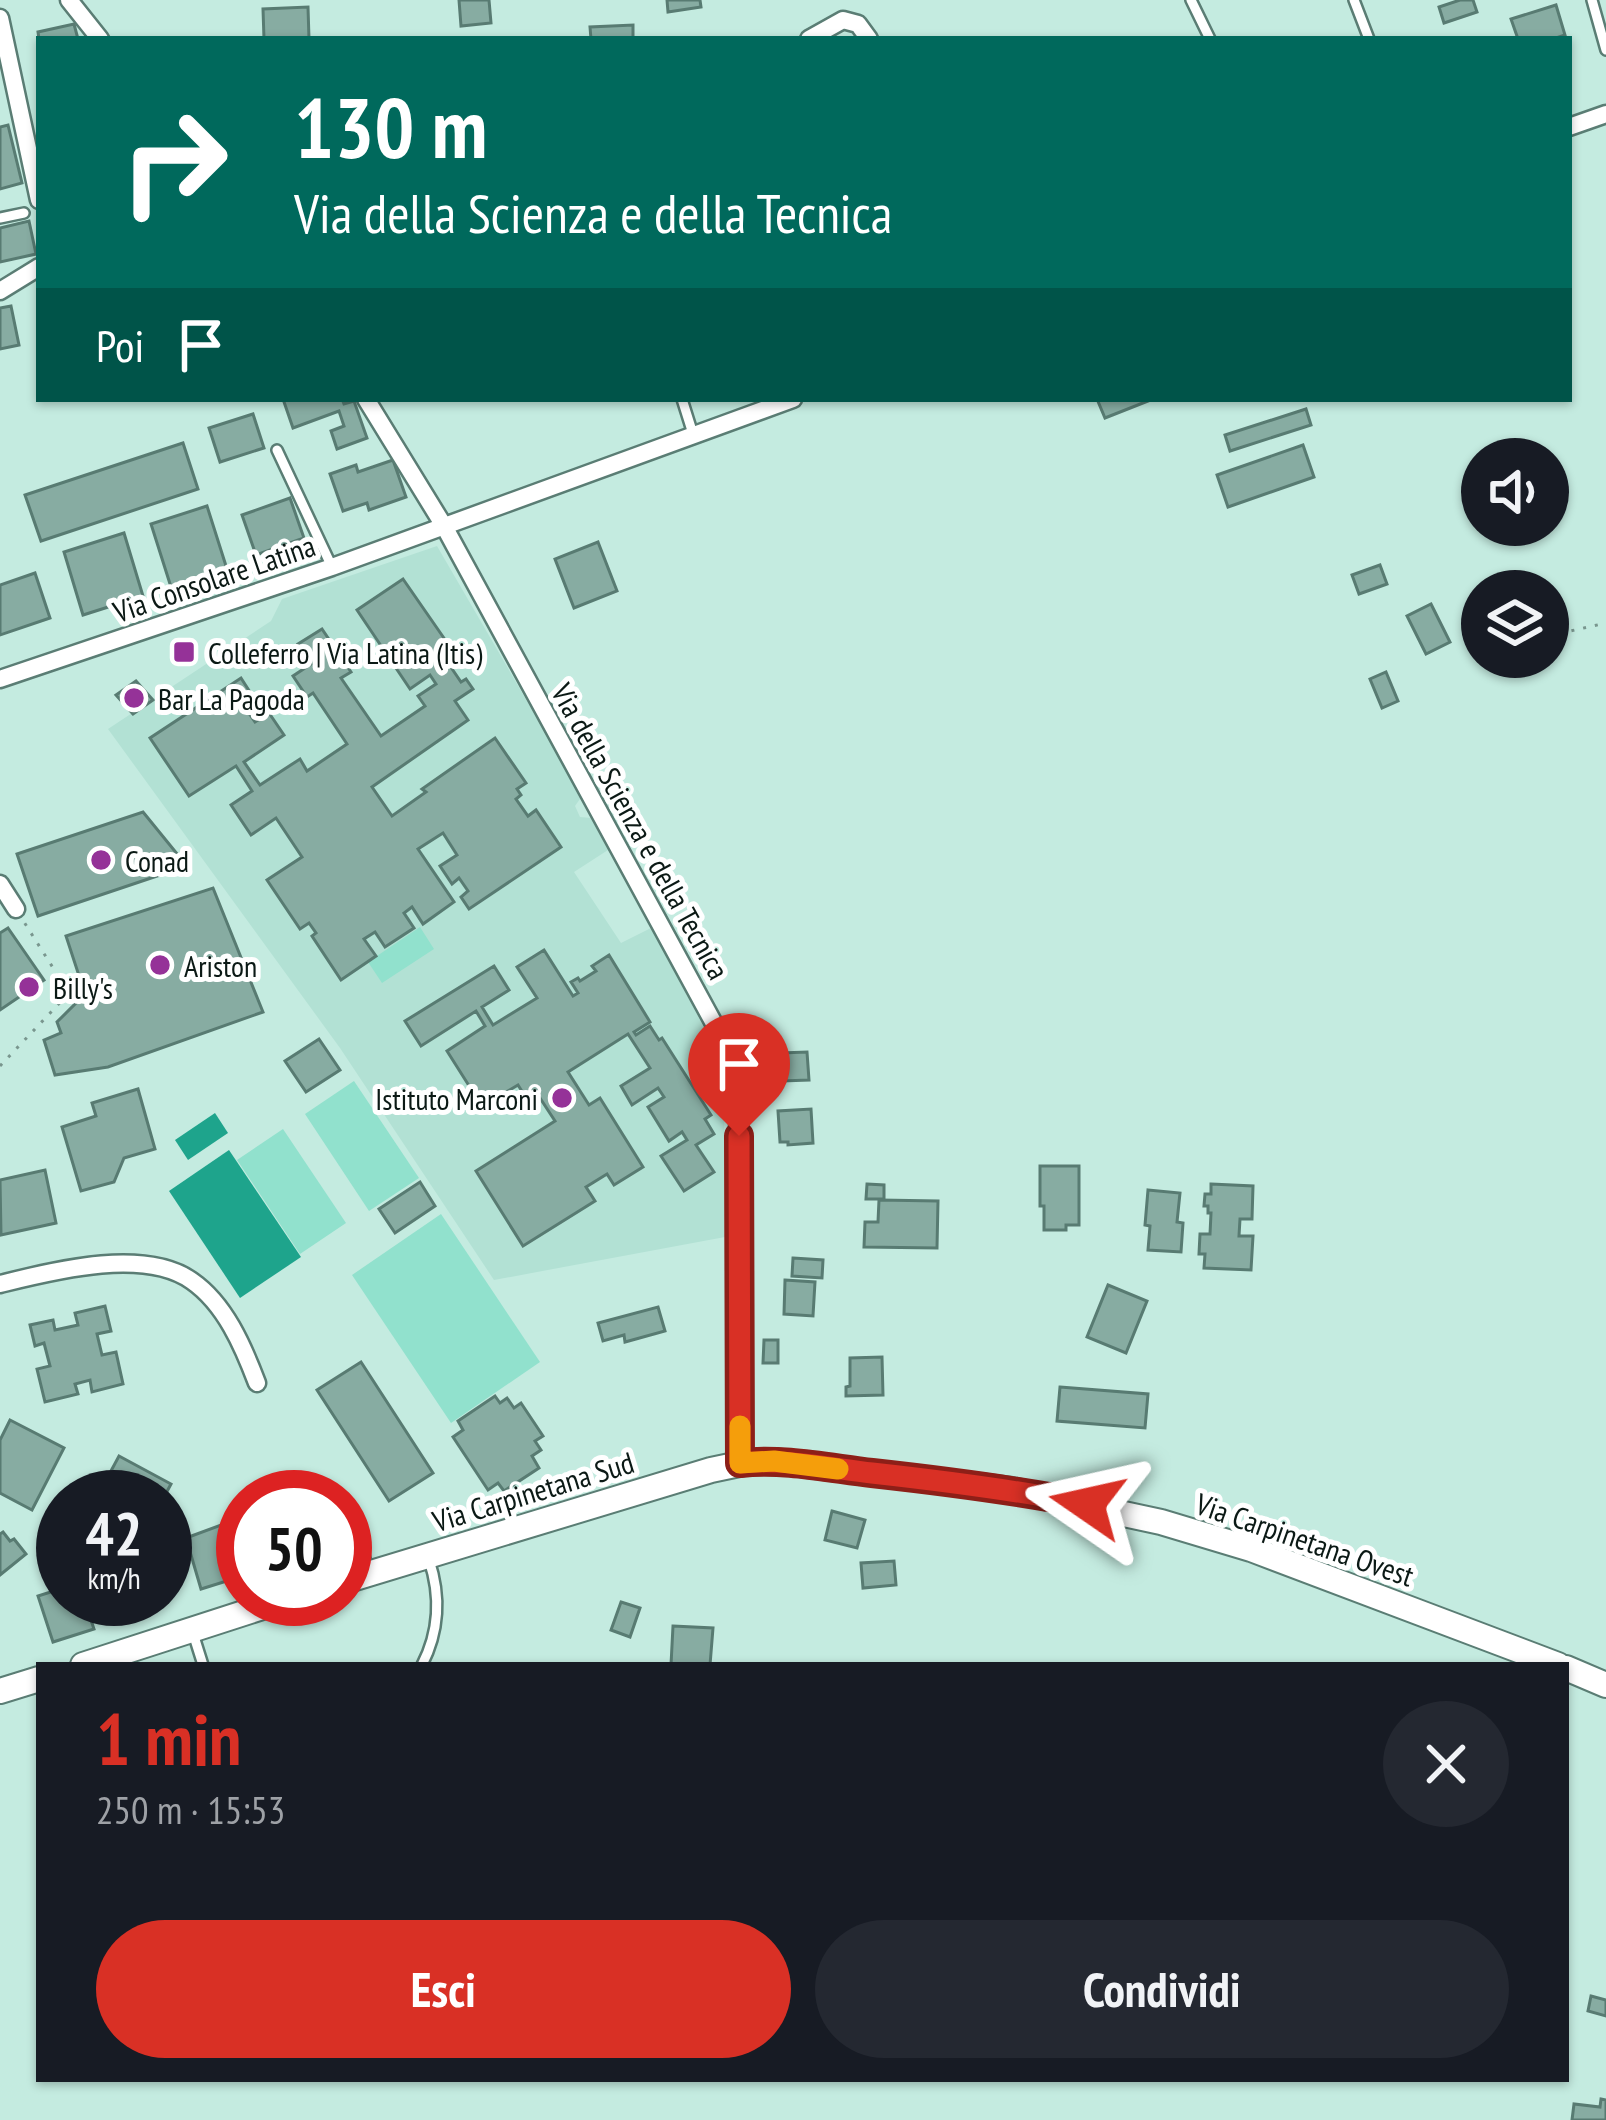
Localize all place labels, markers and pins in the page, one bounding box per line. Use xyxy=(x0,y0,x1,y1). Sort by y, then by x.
place label: Colleferro | Via Latina (Itis) xyxy=(208,633,482,672)
marker: Colleferro | Via Latina (Itis) xyxy=(171,639,197,665)
place label: Bar La Pagoda xyxy=(158,679,305,718)
marker: Bar La Pagoda xyxy=(121,685,147,711)
place label: Conad xyxy=(125,841,189,880)
marker: Conad xyxy=(88,847,114,873)
place label: Ariston xyxy=(184,946,257,985)
marker: Ariston xyxy=(147,952,173,978)
place label: Billy's xyxy=(53,968,113,1007)
marker: Billy's xyxy=(16,974,42,1000)
pin xyxy=(688,1013,790,1136)
place label: Istituto Marconi xyxy=(375,1079,538,1118)
marker: Istituto Marconi xyxy=(549,1085,575,1111)

